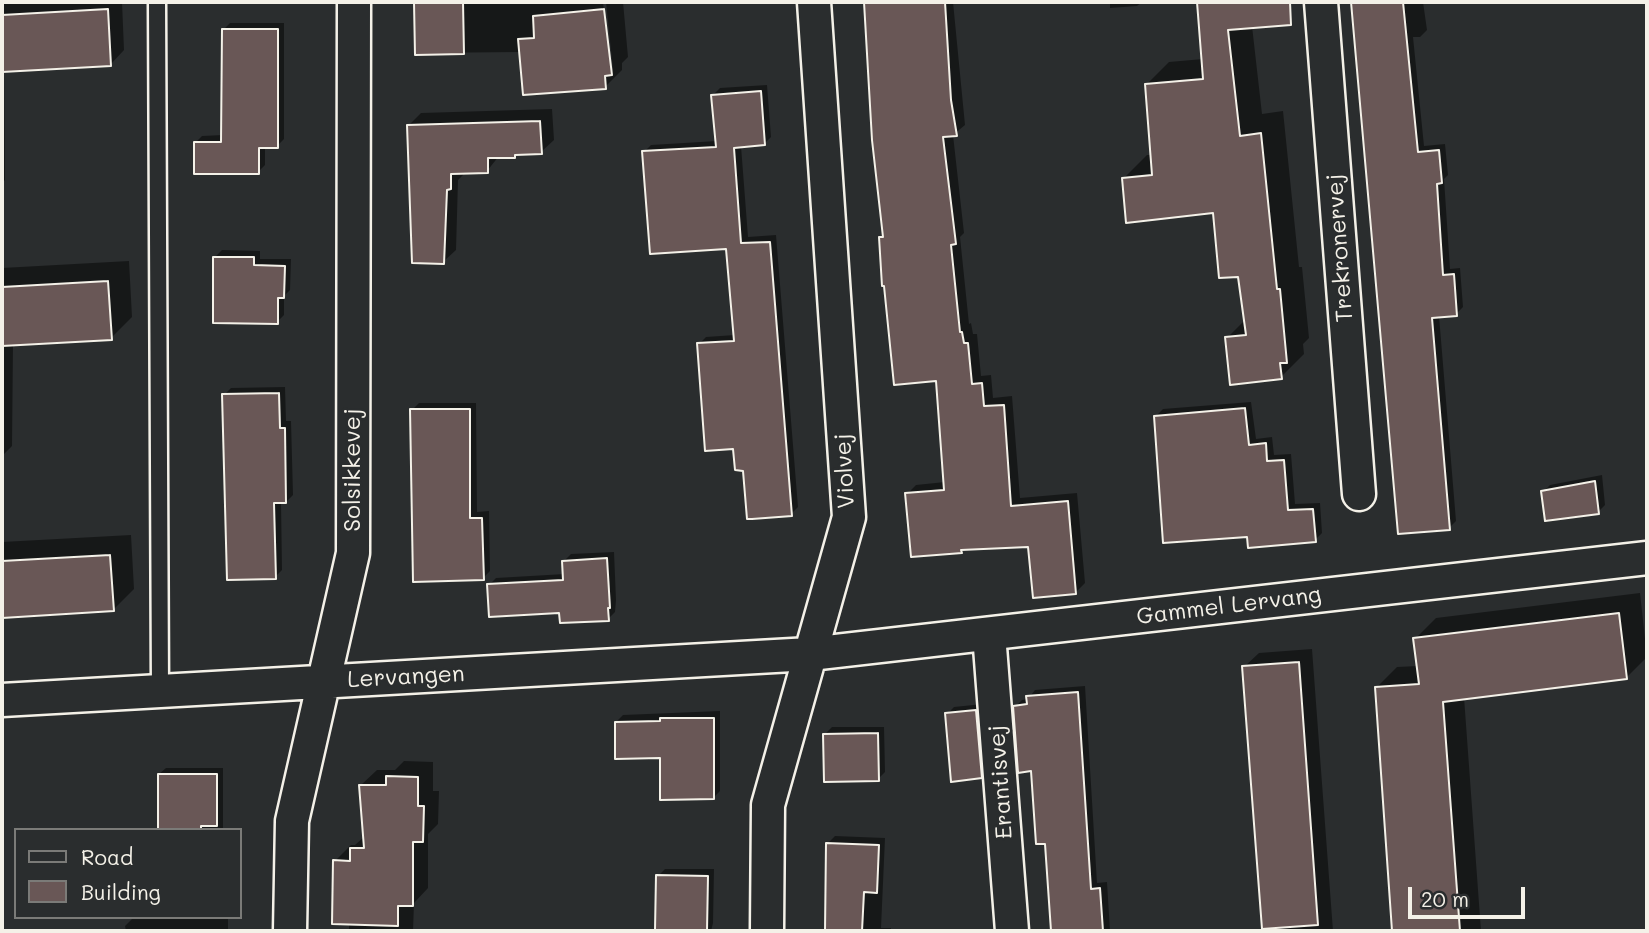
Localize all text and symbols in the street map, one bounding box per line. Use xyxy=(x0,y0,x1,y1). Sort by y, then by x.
street label: Trekronervej xyxy=(1321,173,1359,323)
street label: Solsikkevej xyxy=(339,408,367,532)
street label: Violvej xyxy=(829,433,861,509)
street label: Gammel Lervang xyxy=(1135,581,1323,631)
street label: Lervangen xyxy=(347,660,465,694)
street label: Erantisvej xyxy=(983,724,1019,840)
legend xyxy=(14,828,242,919)
text: Road xyxy=(81,843,133,870)
scale bar xyxy=(1411,874,1528,918)
text: Building xyxy=(81,878,161,905)
text: 20 m xyxy=(1421,885,1469,912)

